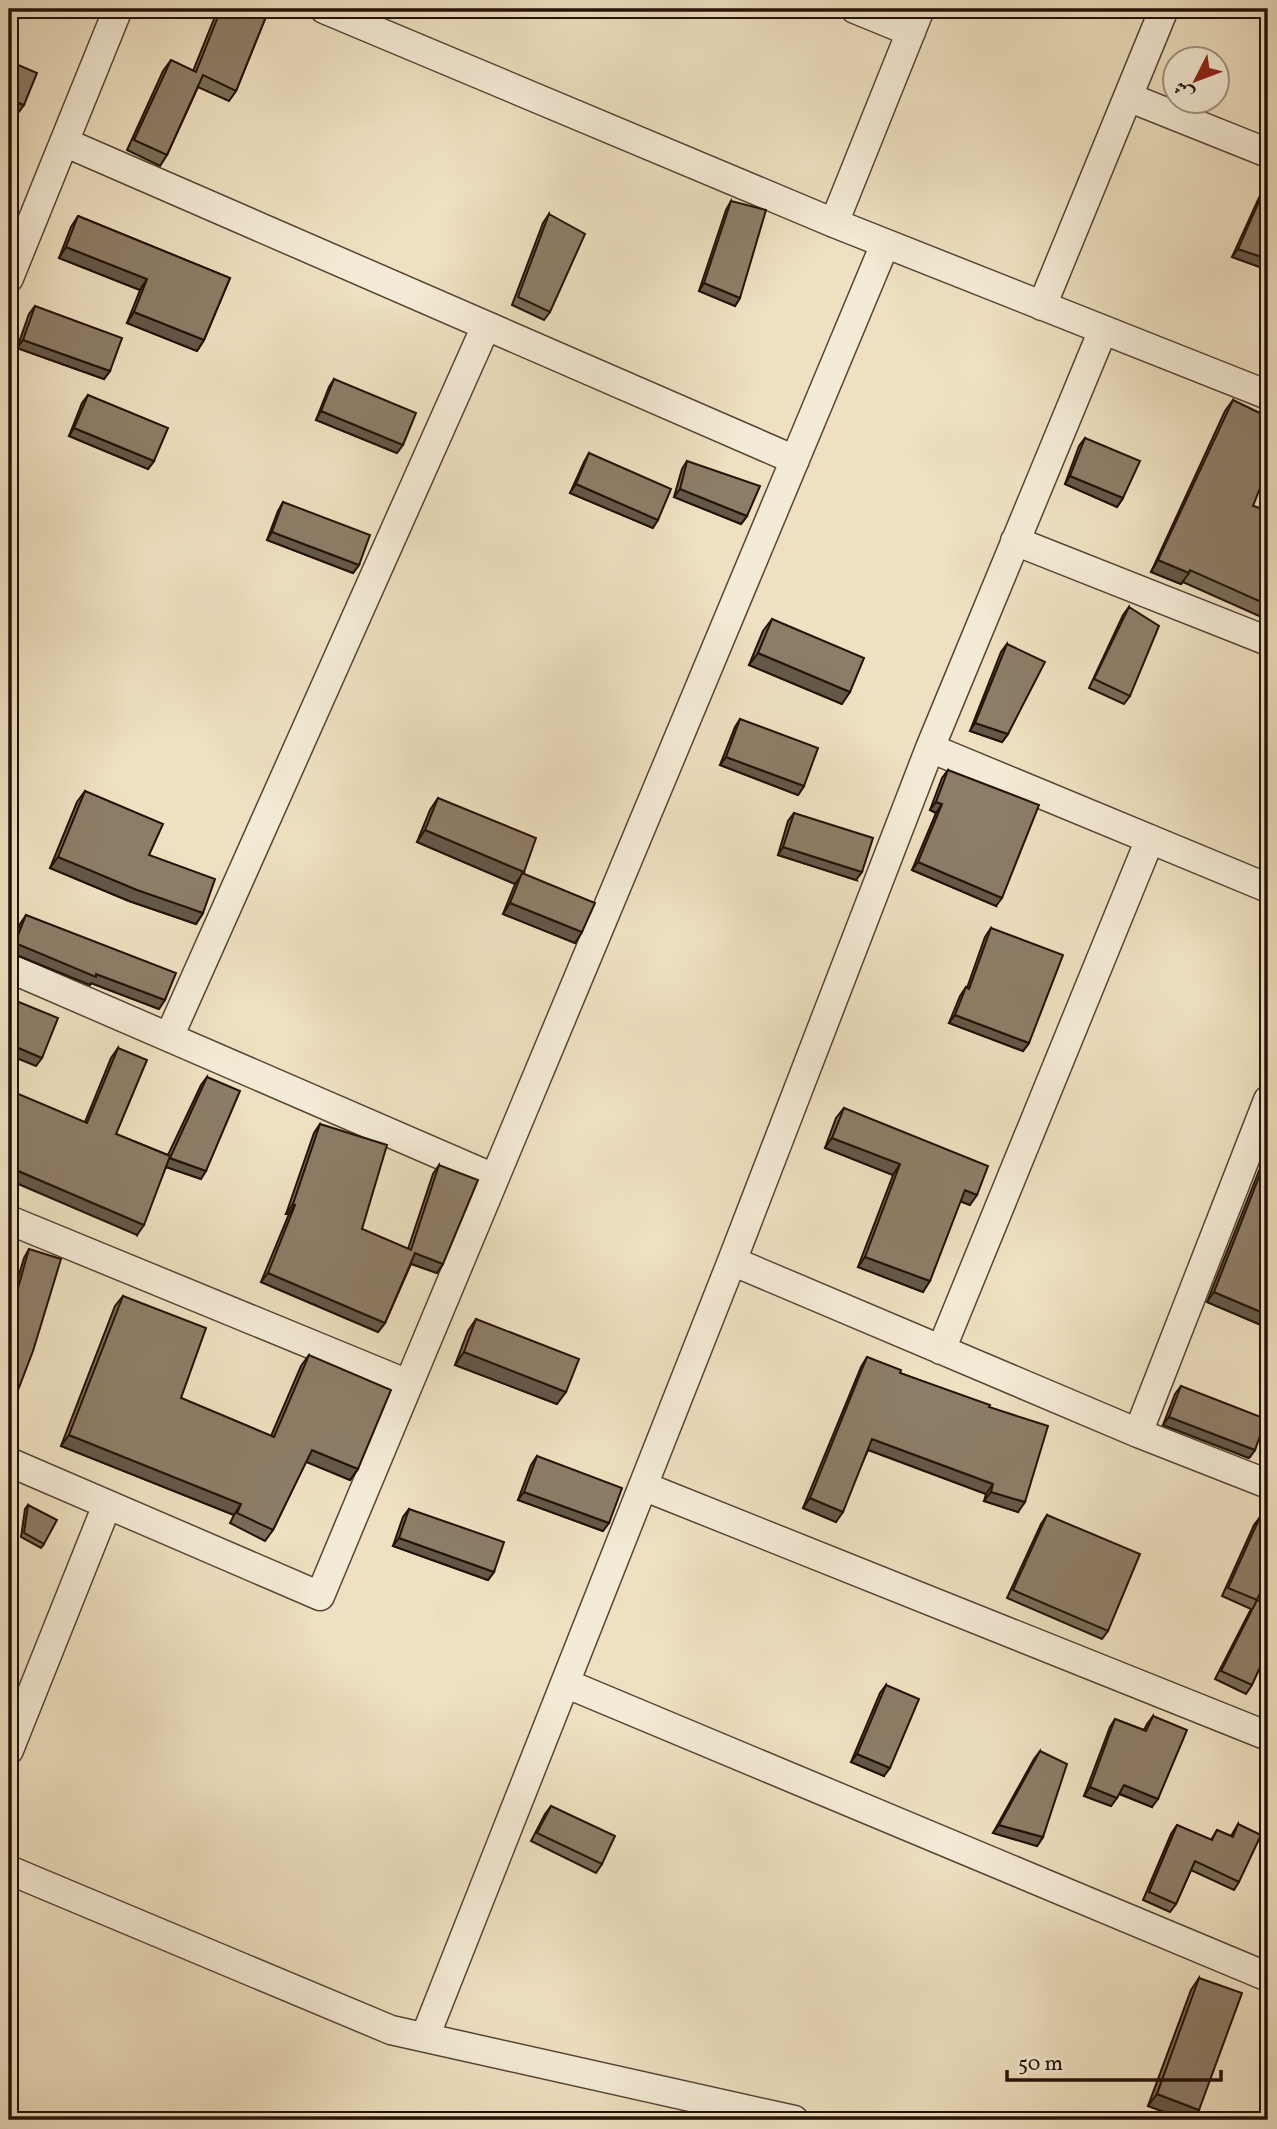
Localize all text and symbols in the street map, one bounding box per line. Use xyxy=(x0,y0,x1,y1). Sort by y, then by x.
north arrow xyxy=(1162,46,1232,116)
text: ش xyxy=(1169,74,1201,106)
scale bar xyxy=(1007,2038,1221,2082)
text: 50 m xyxy=(1018,2050,1063,2079)

